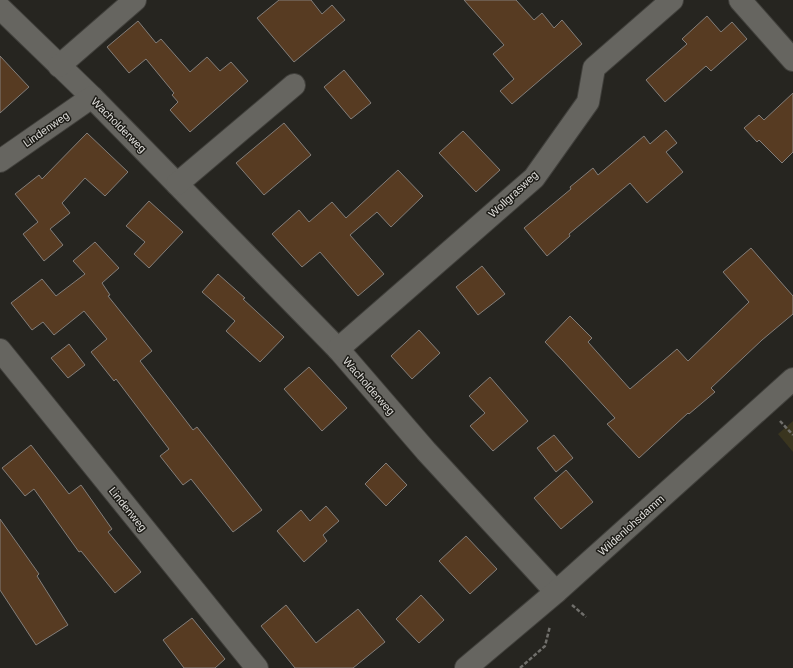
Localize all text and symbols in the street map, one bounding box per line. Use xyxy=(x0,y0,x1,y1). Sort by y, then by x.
street label: Wacholderweg xyxy=(89,95,149,155)
street label: Lindenweg xyxy=(21,109,71,149)
street label: Wollgrasweg xyxy=(486,168,540,220)
street label: Wacholderweg xyxy=(341,355,397,417)
street label: Lindenweg xyxy=(107,485,149,533)
street label: Wildenlohsdamm xyxy=(596,492,666,558)

